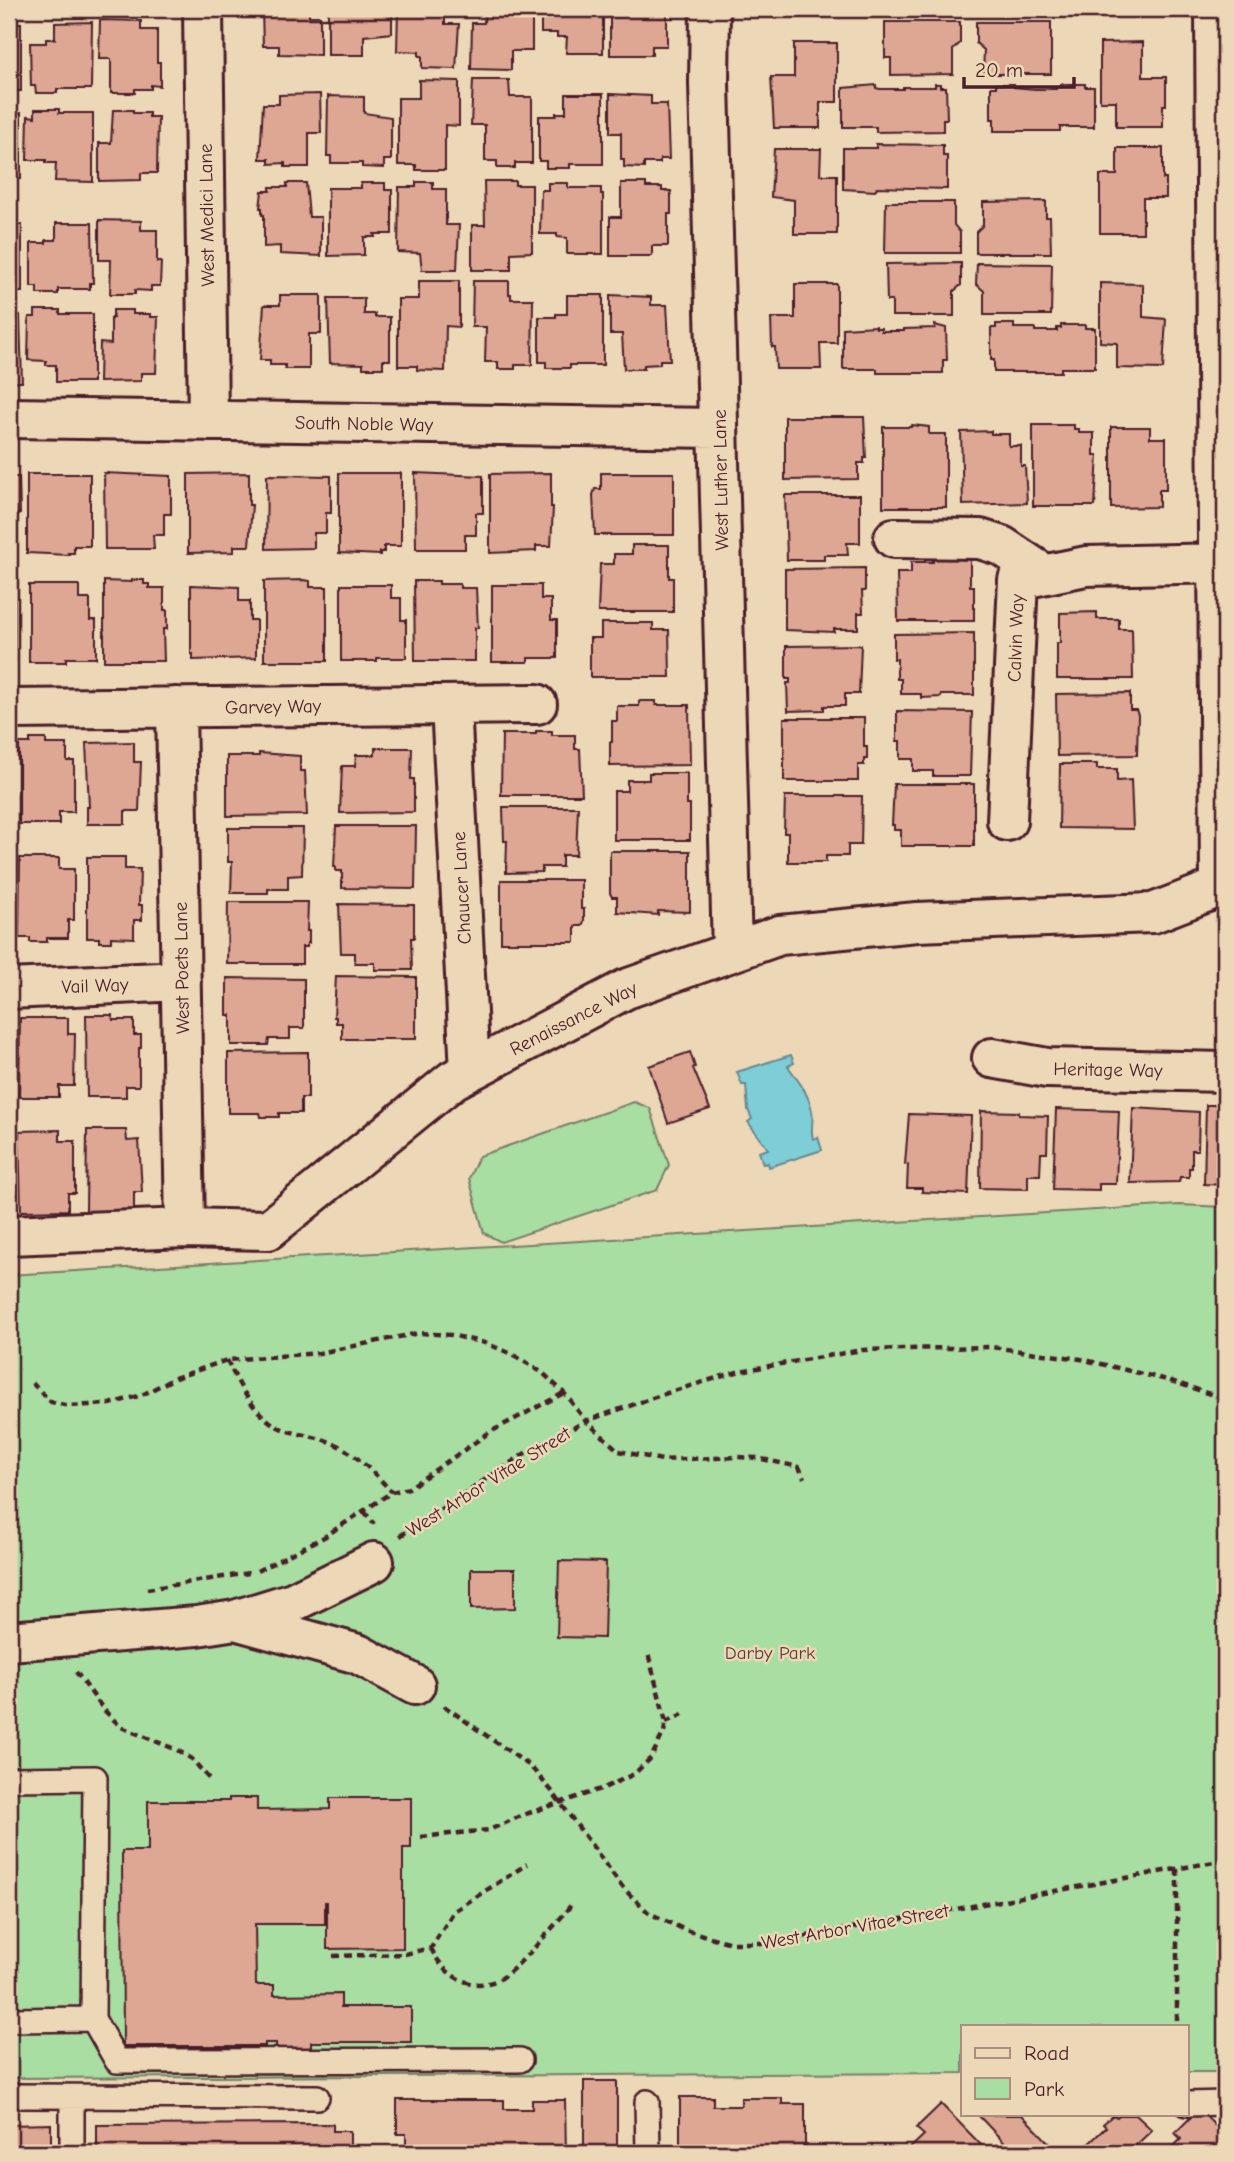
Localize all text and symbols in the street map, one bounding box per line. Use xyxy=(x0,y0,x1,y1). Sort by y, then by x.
scale bar xyxy=(964,46,1075,90)
text: 20 m xyxy=(975,58,1023,82)
street label: West Medici Lane xyxy=(195,143,219,287)
street label: West Luther Lane xyxy=(709,409,733,551)
street label: South Noble Way xyxy=(295,412,434,436)
street label: Calvin Way xyxy=(1003,593,1029,683)
street label: Garvey Way xyxy=(225,695,322,719)
street label: Chaucer Lane xyxy=(448,831,476,945)
street label: West Poets Lane xyxy=(170,902,194,1034)
street label: Vail Way xyxy=(61,974,129,998)
street label: Renaissance Way xyxy=(506,977,641,1060)
street label: Heritage Way xyxy=(1053,1058,1163,1082)
street label: West Arbor Vitae Street xyxy=(402,1422,575,1541)
park label: Darby Park xyxy=(725,1642,816,1664)
street label: West Arbor Vitae Street xyxy=(760,1900,951,1954)
legend xyxy=(961,2025,1188,2116)
text: Road xyxy=(1024,2041,1069,2065)
text: Park xyxy=(1024,2077,1064,2101)

